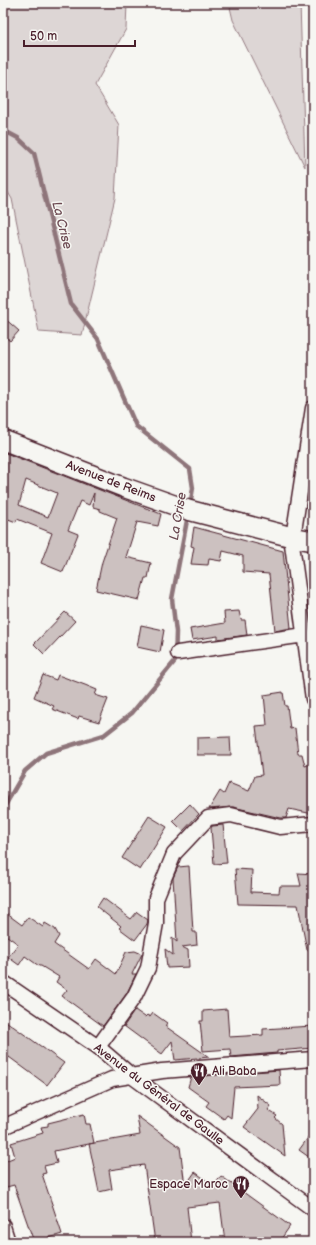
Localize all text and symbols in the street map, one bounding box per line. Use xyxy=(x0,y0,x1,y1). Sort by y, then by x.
scale bar xyxy=(24,22,135,48)
text: 50 m xyxy=(30,29,57,44)
water label: La Crise xyxy=(48,200,76,251)
street label: Avenue de Reims xyxy=(64,457,158,506)
water label: La Crise xyxy=(166,490,190,541)
street label: Avenue du Général de Gaulle xyxy=(91,1040,227,1148)
restaurant icon: Ali Baba xyxy=(189,1061,209,1086)
place label: Ali Baba xyxy=(212,1064,257,1079)
restaurant icon: Espace Maroc xyxy=(231,1174,251,1199)
place label: Espace Maroc xyxy=(149,1177,228,1192)

